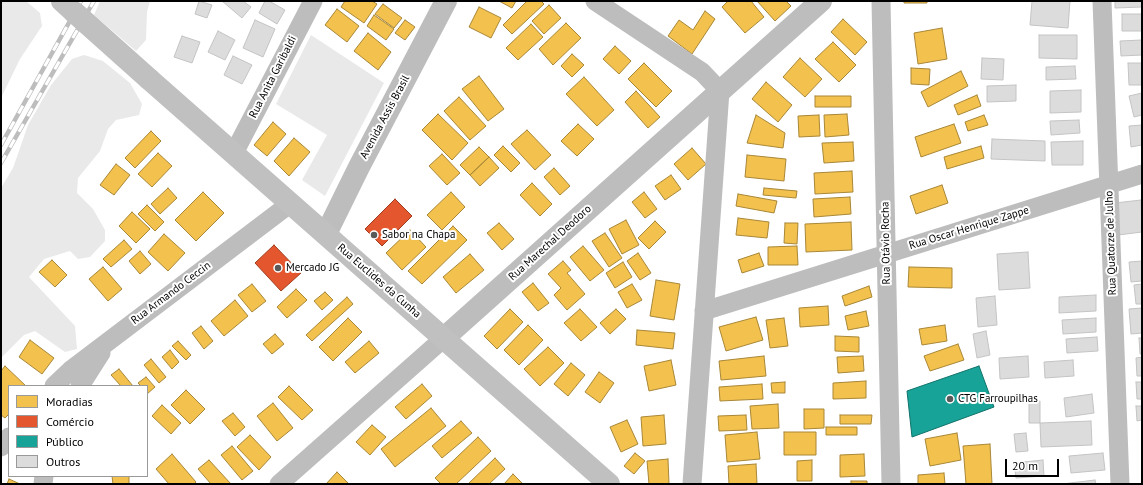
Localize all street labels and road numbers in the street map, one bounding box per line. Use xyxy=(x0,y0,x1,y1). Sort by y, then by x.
street label: Rua Anita Garibaldi xyxy=(247,34,299,120)
street label: Avenida Assis Brasil xyxy=(357,73,413,161)
street label: Rua Quatorze de Julho xyxy=(1103,190,1119,296)
street label: Rua Otávio Rocha xyxy=(879,201,893,285)
street label: Rua Marechal Deodoro xyxy=(506,202,594,284)
street label: Rua Oscar Henrique Zappe xyxy=(907,203,1031,253)
street label: Rua Euclides da Cunha xyxy=(334,241,424,321)
street label: Rua Armando Ceccin xyxy=(129,259,213,327)

